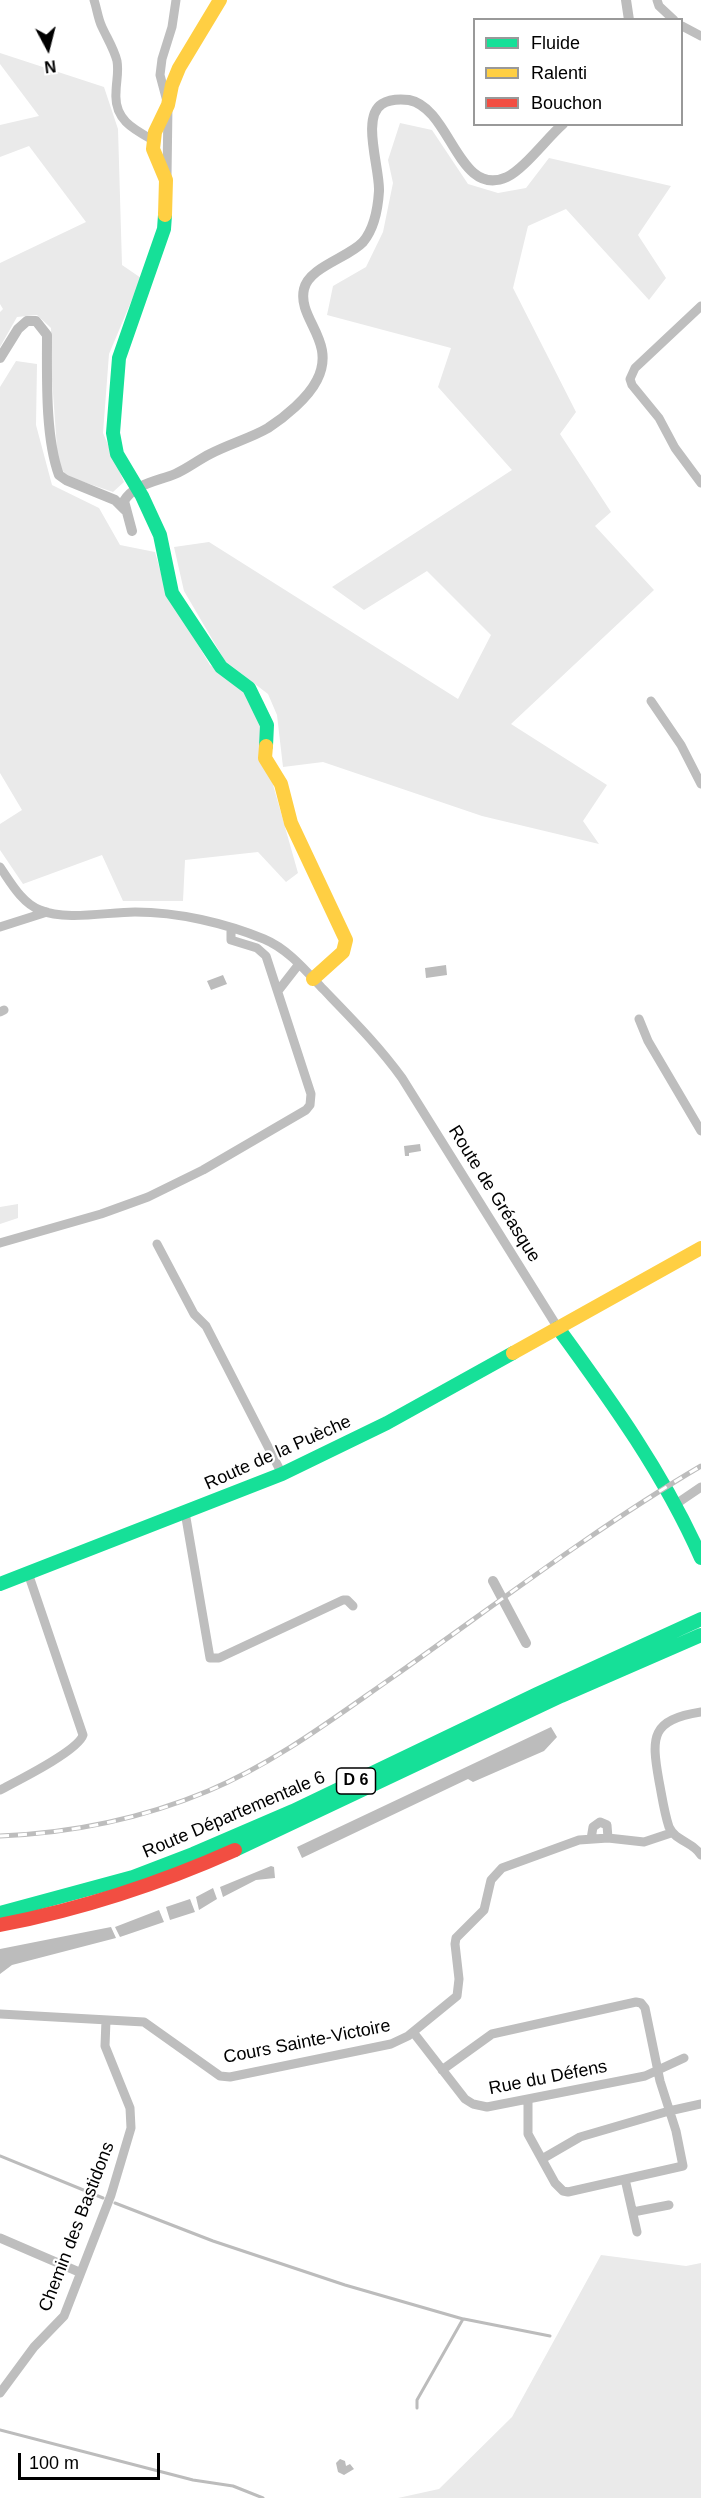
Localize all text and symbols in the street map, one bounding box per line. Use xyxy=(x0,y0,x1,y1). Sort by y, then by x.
north arrow xyxy=(18,18,78,78)
legend xyxy=(473,18,683,126)
text: Fluide xyxy=(531,33,580,53)
text: N xyxy=(43,57,57,76)
text: Ralenti xyxy=(531,63,587,83)
text: Bouchon xyxy=(531,93,602,113)
street label: Route de Gréasque xyxy=(443,1122,545,1266)
street label: Route de la Puèche xyxy=(201,1411,355,1495)
street label: Route Départementale 6 xyxy=(140,1767,328,1863)
road number: D 6 xyxy=(336,1768,376,1794)
street label: Cours Sainte-Victoire xyxy=(222,2015,392,2069)
street label: Rue du Défens xyxy=(487,2056,609,2100)
street label: Chemin des Bastidons xyxy=(35,2139,119,2315)
scale bar xyxy=(21,2441,164,2479)
text: 100 m xyxy=(29,2453,79,2473)

